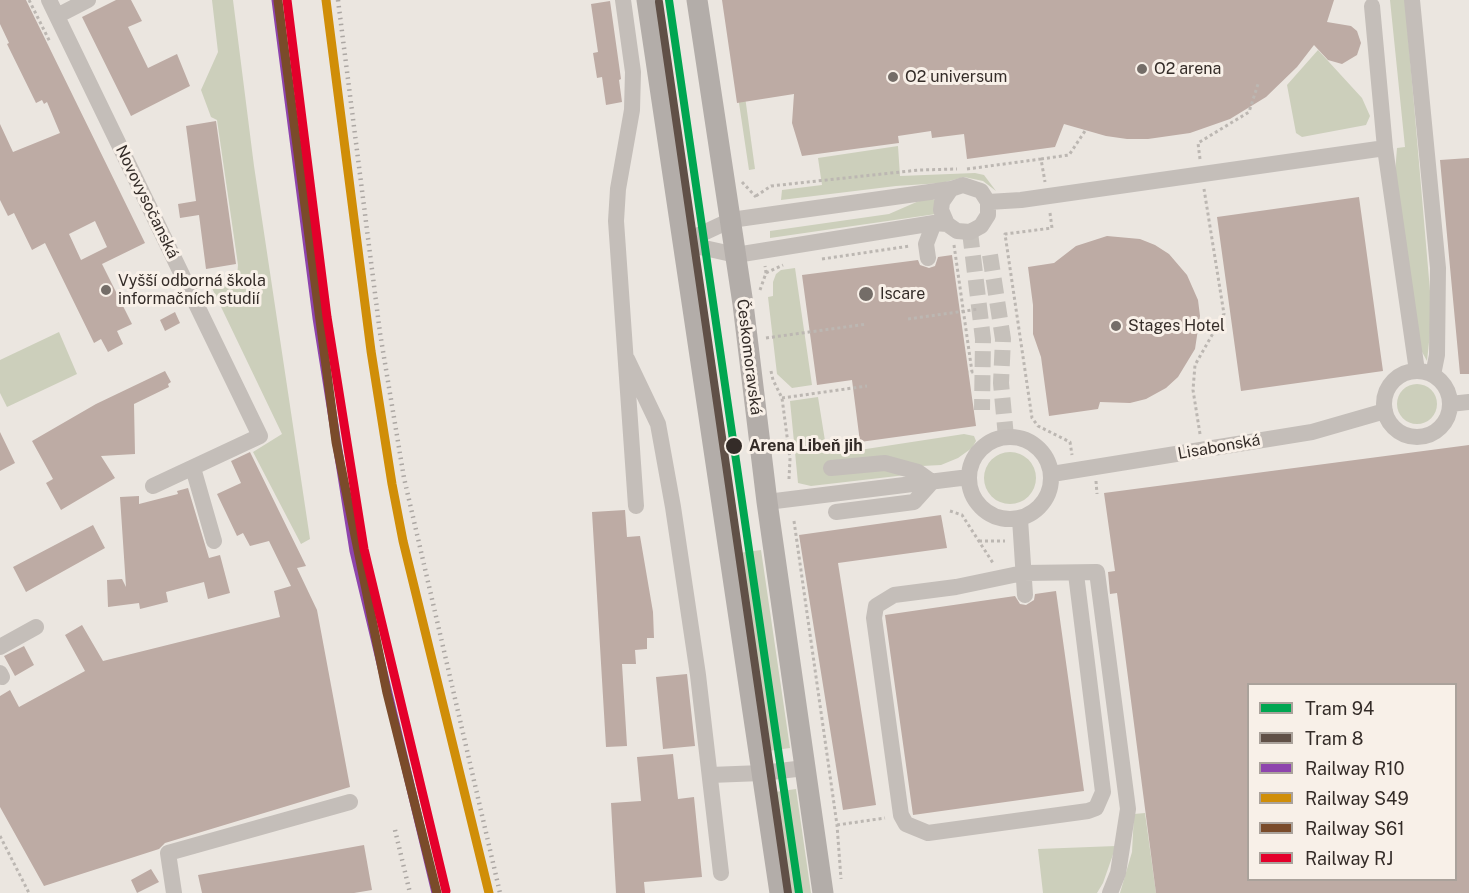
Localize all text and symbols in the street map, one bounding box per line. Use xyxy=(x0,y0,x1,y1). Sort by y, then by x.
place label: O2 arena xyxy=(1154,59,1221,79)
marker: O2 arena xyxy=(1135,62,1149,76)
place label: O2 universum xyxy=(905,67,1007,87)
marker: O2 universum xyxy=(886,70,900,84)
street label: Novovysočanská xyxy=(111,142,183,262)
place label: Vyšší odborná škola informačních studií xyxy=(118,271,266,309)
marker: Vyšší odborná škola informačních studií xyxy=(99,283,113,297)
place label: Iscare xyxy=(880,284,925,304)
marker: Iscare xyxy=(857,285,875,303)
street label: Českomoravská xyxy=(732,298,766,416)
place label: Stages Hotel xyxy=(1128,316,1225,336)
marker: Stages Hotel xyxy=(1109,319,1123,333)
street label: Lisabonská xyxy=(1176,430,1262,464)
marker: Arena Libeň jih xyxy=(724,436,744,456)
place label: Arena Libeň jih xyxy=(749,436,863,456)
legend xyxy=(1247,683,1457,881)
text: Tram 94 xyxy=(1305,698,1374,719)
text: Tram 8 xyxy=(1305,728,1363,749)
text: Railway R10 xyxy=(1305,758,1405,779)
text: Railway S49 xyxy=(1305,788,1409,809)
text: Railway S61 xyxy=(1305,818,1405,839)
text: Railway RJ xyxy=(1305,848,1393,869)

